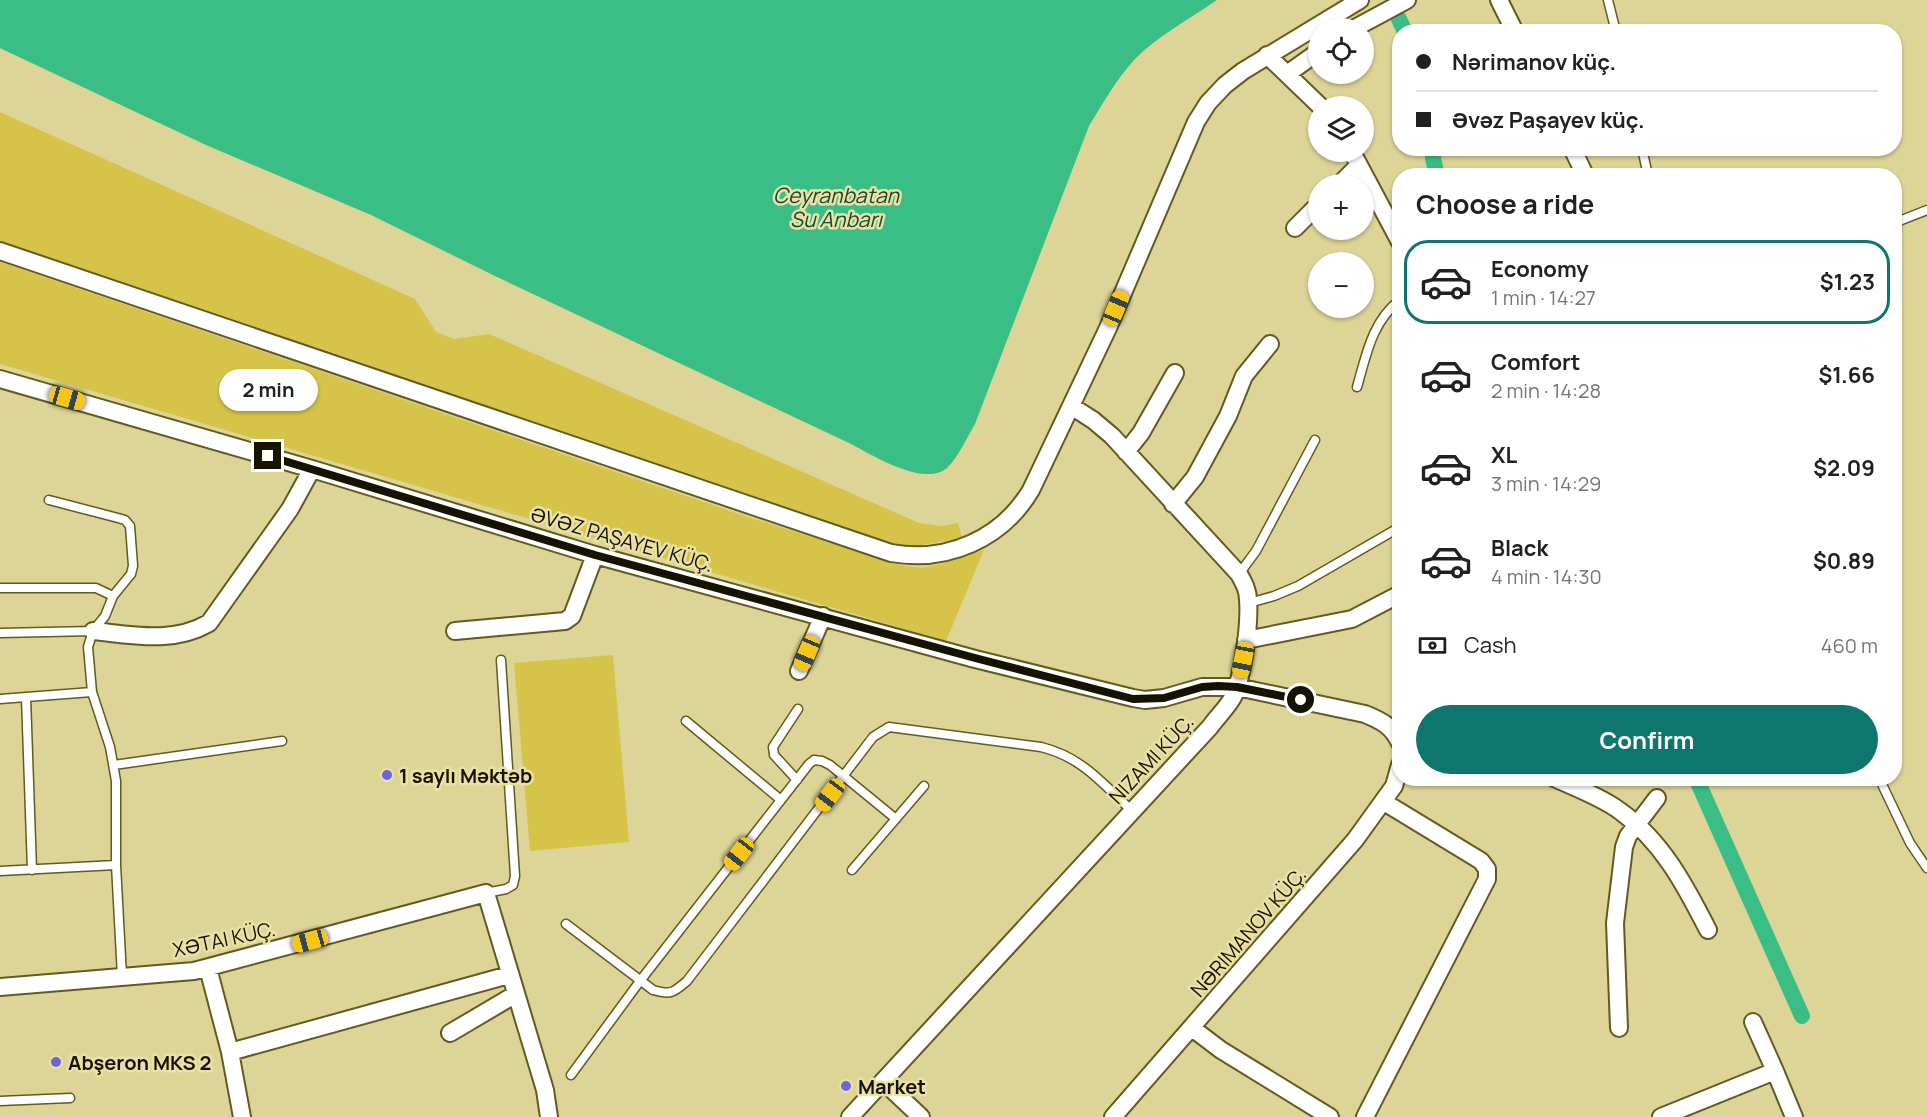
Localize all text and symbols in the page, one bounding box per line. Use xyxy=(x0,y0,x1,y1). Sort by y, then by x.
map controls xyxy=(1308,18,1374,318)
button: locate xyxy=(1308,18,1374,84)
text: Nərimanov küç. xyxy=(1452,47,1616,77)
button: layers xyxy=(1308,96,1374,162)
text: Əvəz Paşayev küç. xyxy=(1452,105,1645,135)
button: + xyxy=(1308,174,1374,240)
water label: Ceyranbatan Su Anbarı xyxy=(773,181,901,233)
text: Choose a ride xyxy=(1416,185,1594,222)
button: − xyxy=(1308,252,1374,318)
text: Economy xyxy=(1491,254,1589,284)
icon: car xyxy=(1419,255,1473,309)
text: $1.23 xyxy=(1820,267,1875,297)
text: 1 min · 14:27 xyxy=(1491,284,1596,311)
car xyxy=(1101,288,1131,328)
text: Comfort xyxy=(1491,347,1580,377)
icon: car xyxy=(1419,348,1473,402)
text: $1.66 xyxy=(1818,360,1875,390)
callout: 2 min xyxy=(218,369,318,411)
text: 2 min xyxy=(242,376,295,403)
text: 2 min · 14:28 xyxy=(1491,377,1601,404)
car xyxy=(47,384,87,412)
text: XL xyxy=(1491,440,1517,470)
icon: car xyxy=(1419,441,1473,495)
route end xyxy=(254,442,281,469)
text: $2.09 xyxy=(1813,453,1875,483)
text: 3 min · 14:29 xyxy=(1491,470,1601,497)
street label: ƏVƏZ PAŞAYEV KÜÇ. xyxy=(528,500,716,578)
text: Black xyxy=(1491,533,1548,563)
icon: car xyxy=(1419,534,1473,588)
text: $0.89 xyxy=(1813,546,1875,576)
text: 4 min · 14:30 xyxy=(1491,563,1602,590)
icon: cash xyxy=(1416,629,1449,662)
text: Cash xyxy=(1464,630,1517,660)
text: 460 m xyxy=(1821,632,1878,659)
car xyxy=(792,633,822,673)
car xyxy=(1231,641,1255,679)
route start xyxy=(1287,686,1314,713)
button: Confirm xyxy=(1416,705,1878,774)
street label: NIZAMI KÜÇ. xyxy=(1103,708,1199,810)
place label: 1 saylı Məktəb xyxy=(399,762,532,789)
marker: 1 saylı Məktəb xyxy=(380,768,394,782)
car xyxy=(812,775,848,815)
car xyxy=(721,834,757,874)
street label: NƏRIMANOV KÜÇ. xyxy=(1184,861,1312,1003)
street label: XƏTAI KÜÇ. xyxy=(170,915,278,963)
car xyxy=(290,928,330,954)
place label: Abşeron MKS 2 xyxy=(68,1049,212,1076)
marker: Abşeron MKS 2 xyxy=(49,1055,63,1069)
place label: Market xyxy=(858,1073,926,1100)
marker: Market xyxy=(839,1079,853,1093)

